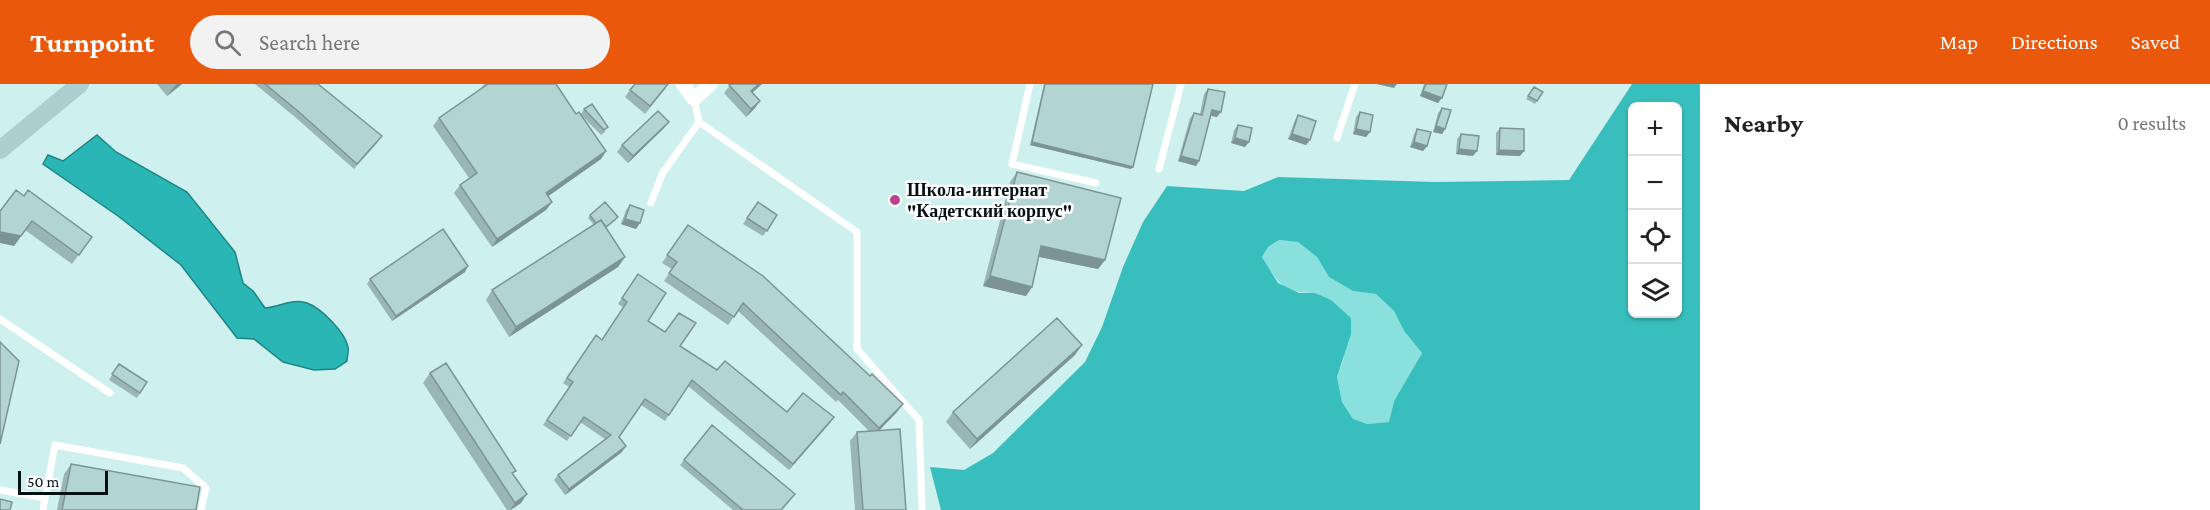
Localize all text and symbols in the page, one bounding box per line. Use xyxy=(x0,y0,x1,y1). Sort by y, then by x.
search box xyxy=(190,15,610,69)
icon: search xyxy=(211,26,244,59)
text: Turnpoint xyxy=(30,27,154,58)
text: Search here xyxy=(259,30,360,55)
text: Map xyxy=(1940,30,1978,54)
text: Directions xyxy=(2011,30,2098,54)
text: Saved xyxy=(2131,30,2180,54)
map controls xyxy=(1628,102,1682,318)
button: + xyxy=(1628,102,1682,156)
text: Nearby xyxy=(1724,109,1803,138)
text: 0 results xyxy=(2117,112,2186,134)
button: − xyxy=(1628,156,1682,210)
place label: Школа-интернат "Кадетский корпус" xyxy=(907,180,1072,221)
marker: Школа-интернат "Кадетский корпус" xyxy=(888,193,902,207)
button: locate xyxy=(1628,210,1682,264)
button: layers xyxy=(1628,264,1682,318)
scale bar xyxy=(18,468,108,496)
text: 50 m xyxy=(27,473,59,490)

